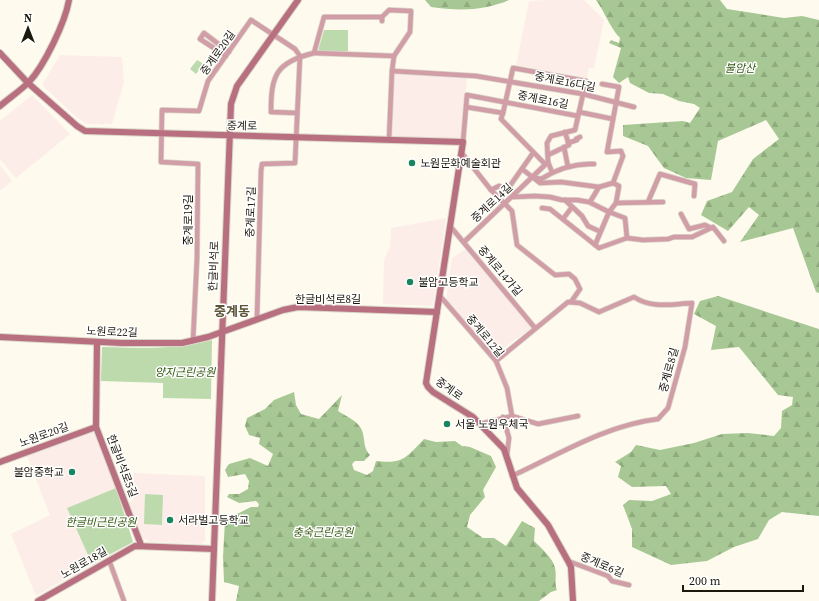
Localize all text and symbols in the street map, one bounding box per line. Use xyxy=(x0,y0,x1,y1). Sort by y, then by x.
north arrow xyxy=(8,8,48,48)
text: N xyxy=(24,11,32,26)
street label: 중계로20길 xyxy=(197,28,239,78)
park label: 불암산 xyxy=(725,61,757,76)
street label: 중계로16다길 xyxy=(533,69,597,95)
street label: 중계로16길 xyxy=(516,88,570,112)
street label: 중계로 xyxy=(227,118,257,134)
place label: 노원문화예술회관 xyxy=(420,156,501,171)
marker: 노원문화예술회관 xyxy=(407,158,417,168)
street label: 중계로14길 xyxy=(468,180,516,226)
street label: 중계로17길 xyxy=(243,186,259,238)
street label: 중계로19길 xyxy=(181,194,196,246)
street label: 한글비석로 xyxy=(206,240,222,292)
street label: 중계로14가길 xyxy=(474,243,526,299)
place label: 불암고등학교 xyxy=(418,275,479,290)
marker: 불암고등학교 xyxy=(405,277,415,287)
street label: 한글비석로8길 xyxy=(295,292,361,307)
district label: 중계동 xyxy=(214,303,250,320)
street label: 중계로12길 xyxy=(463,311,507,361)
street label: 노원로22길 xyxy=(86,324,138,340)
street label: 중계로8길 xyxy=(656,346,682,394)
park label: 양지근린공원 xyxy=(155,365,216,380)
street label: 중계로 xyxy=(432,374,466,404)
place label: 서울 노원우체국 xyxy=(455,417,528,432)
street label: 노원로20길 xyxy=(17,419,71,451)
marker: 서울 노원우체국 xyxy=(442,419,452,429)
street label: 한글비석로5길 xyxy=(103,432,141,500)
place label: 불암중학교 xyxy=(13,465,64,480)
marker: 불암중학교 xyxy=(67,467,77,477)
place label: 서라벌고등학교 xyxy=(178,513,249,528)
park label: 한글비근린공원 xyxy=(66,515,137,530)
marker: 서라벌고등학교 xyxy=(165,515,175,525)
park label: 충숙근린공원 xyxy=(293,525,354,540)
street label: 노원로18길 xyxy=(58,544,110,582)
street label: 중계로6길 xyxy=(578,549,626,581)
scale bar xyxy=(683,567,803,593)
text: 200 m xyxy=(689,573,721,589)

